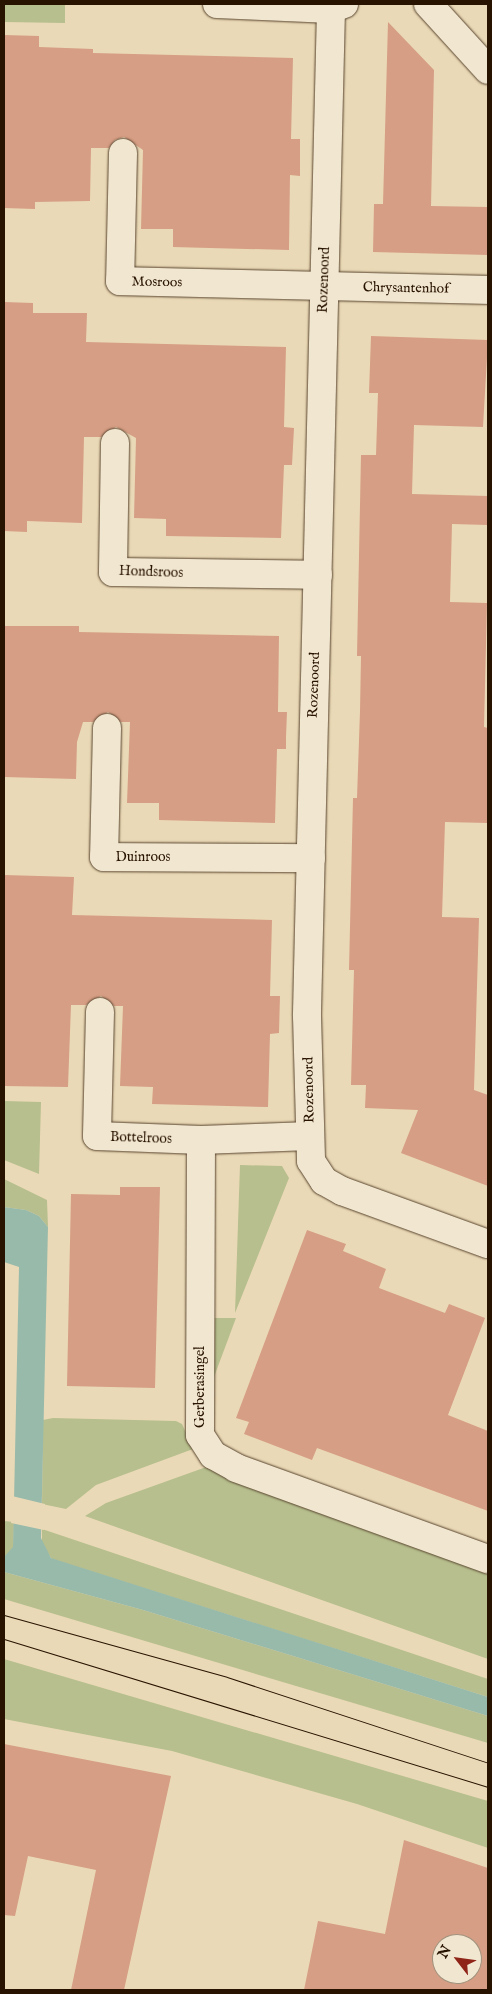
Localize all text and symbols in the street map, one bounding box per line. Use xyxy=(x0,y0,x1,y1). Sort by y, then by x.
street label: Rozenoord xyxy=(314,247,334,313)
street label: Mosroos xyxy=(132,273,182,291)
street label: Chrysantenhof xyxy=(363,279,449,297)
street label: Hondsroos xyxy=(119,562,183,582)
street label: Rozenoord xyxy=(304,652,324,718)
street label: Duinroos xyxy=(116,849,170,865)
street label: Rozenoord xyxy=(300,1057,318,1123)
street label: Bottelroos xyxy=(110,1129,172,1147)
street label: Gerberasingel xyxy=(192,1346,208,1428)
north arrow xyxy=(432,1934,482,1984)
text: N xyxy=(434,1942,456,1962)

